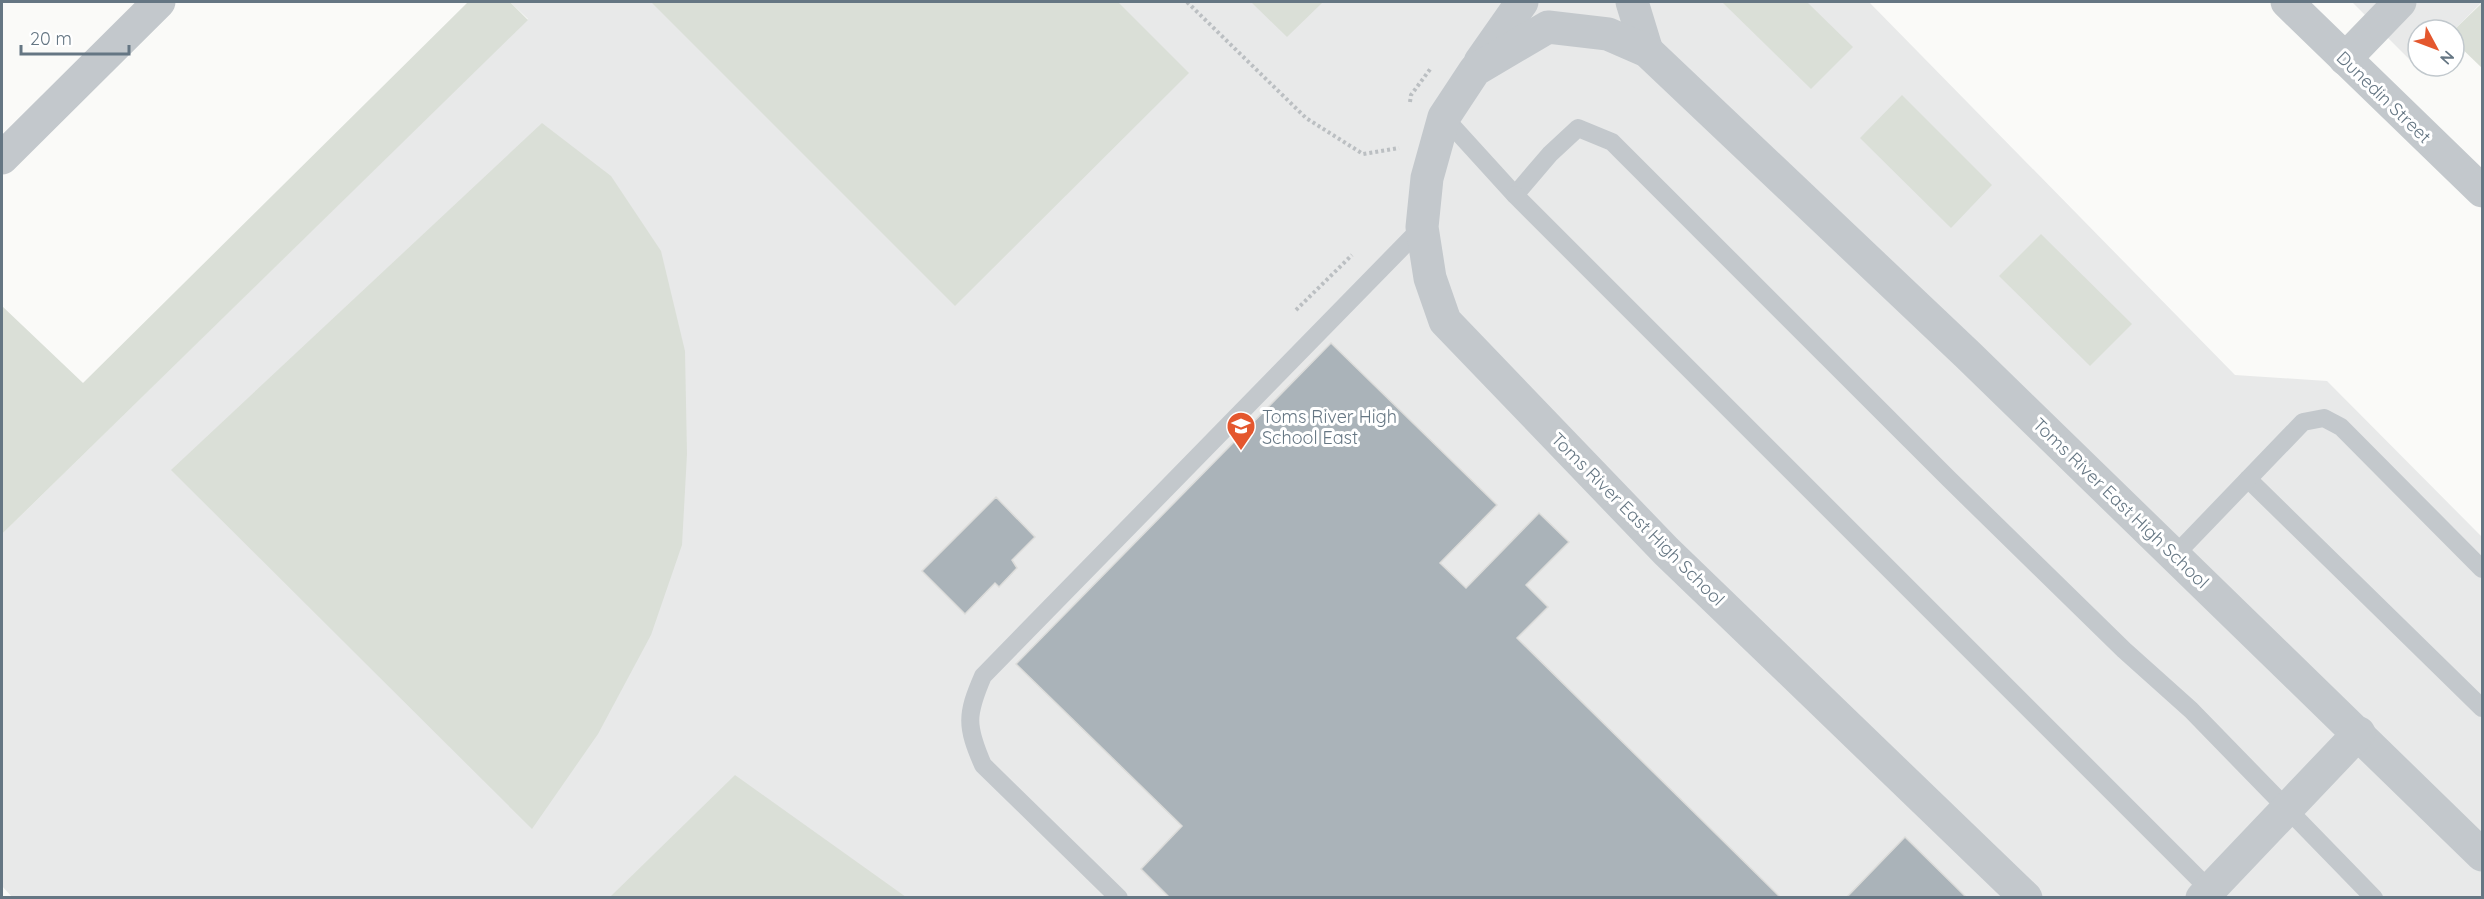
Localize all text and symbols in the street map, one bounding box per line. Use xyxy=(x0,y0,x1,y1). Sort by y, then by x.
scale bar xyxy=(21,18,129,56)
north arrow xyxy=(2406,18,2466,78)
text: 20 m xyxy=(30,27,72,50)
street label: Dunedin Street xyxy=(2332,46,2436,148)
text: N xyxy=(2436,47,2459,69)
place label: Toms River High School East xyxy=(1262,405,1397,449)
school or university icon: Toms River High School East xyxy=(1225,410,1257,452)
street label: Toms River East High School xyxy=(2028,413,2214,593)
street label: Toms River East High School xyxy=(1546,427,1730,611)

